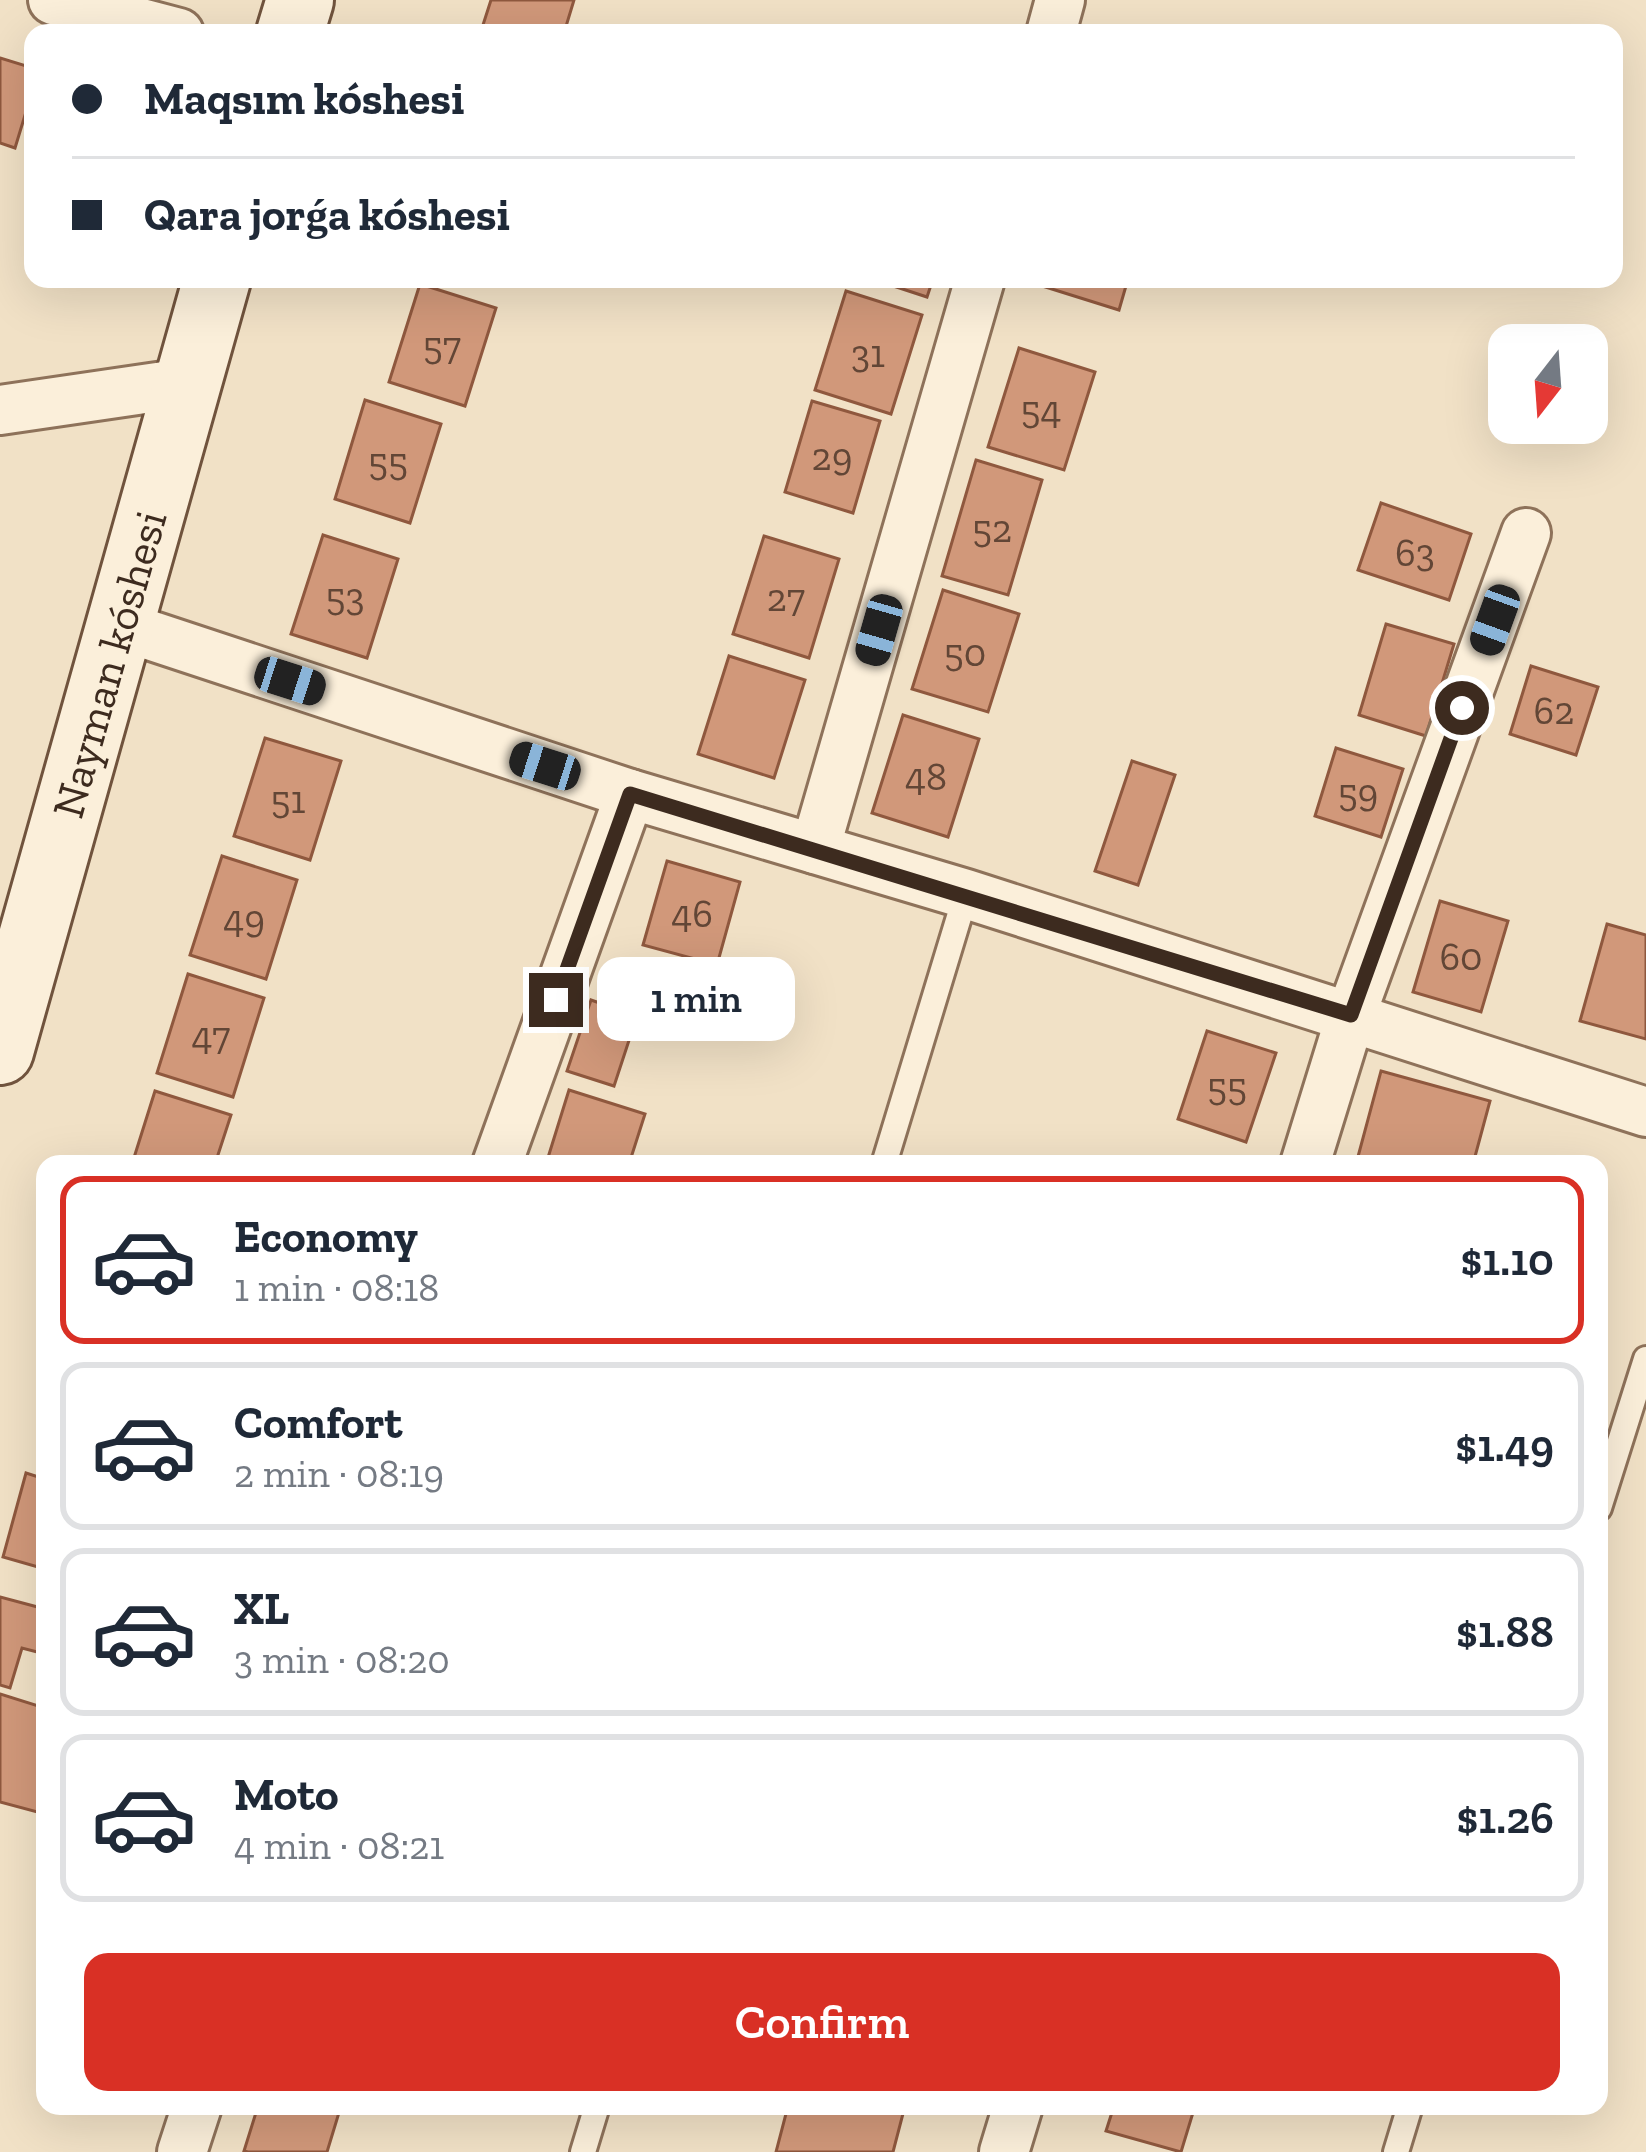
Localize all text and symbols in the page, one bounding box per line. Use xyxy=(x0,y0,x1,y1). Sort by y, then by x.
text: Maqsım kóshesi xyxy=(144,72,464,126)
text: Qara jorǵa kóshesi xyxy=(144,188,510,242)
house number: 57 xyxy=(423,322,461,369)
north arrow xyxy=(1488,324,1608,444)
map controls xyxy=(1488,324,1608,444)
house number: 31 xyxy=(851,330,885,377)
house number: 54 xyxy=(1021,386,1062,433)
house number: 29 xyxy=(812,433,852,480)
house number: 55 xyxy=(368,438,408,485)
street label: Nayman kóshesi xyxy=(41,505,179,824)
house number: 52 xyxy=(972,505,1012,552)
house number: 63 xyxy=(1395,529,1435,576)
house number: 53 xyxy=(325,573,365,620)
house number: 27 xyxy=(767,574,805,621)
car xyxy=(1466,580,1524,660)
car xyxy=(852,590,906,670)
house number: 50 xyxy=(944,629,986,676)
car xyxy=(250,653,330,709)
route start xyxy=(1435,681,1489,735)
house number: 62 xyxy=(1534,687,1574,734)
car xyxy=(505,738,585,794)
house number: 48 xyxy=(905,753,947,800)
house number: 59 xyxy=(1338,769,1378,816)
house number: 51 xyxy=(271,776,305,823)
house number: 46 xyxy=(671,890,713,937)
house number: 49 xyxy=(223,895,265,942)
house number: 60 xyxy=(1439,933,1483,980)
callout: 1 min xyxy=(598,958,796,1042)
route end xyxy=(529,973,583,1027)
text: 1 min xyxy=(650,975,742,1022)
house number: 47 xyxy=(192,1012,230,1059)
house number: 55 xyxy=(1207,1063,1247,1110)
icon: car xyxy=(90,1206,198,1314)
text: Economy xyxy=(234,1210,418,1264)
text: $1.10 xyxy=(1461,1233,1554,1287)
text: 1 min · 08:18 xyxy=(234,1264,439,1311)
icon: car xyxy=(90,1392,198,1500)
text: Comfort xyxy=(234,1396,402,1450)
text: $1.49 xyxy=(1455,1419,1554,1473)
text: 2 min · 08:19 xyxy=(234,1450,444,1497)
icon: car xyxy=(90,1578,198,1686)
text: XL xyxy=(234,1582,289,1636)
text: $1.88 xyxy=(1456,1605,1554,1659)
text: 3 min · 08:20 xyxy=(234,1636,450,1683)
icon: car xyxy=(90,1764,198,1872)
text: Moto xyxy=(234,1768,339,1822)
text: $1.26 xyxy=(1457,1791,1554,1845)
text: 4 min · 08:21 xyxy=(234,1822,444,1869)
button: Confirm xyxy=(84,1953,1560,2091)

